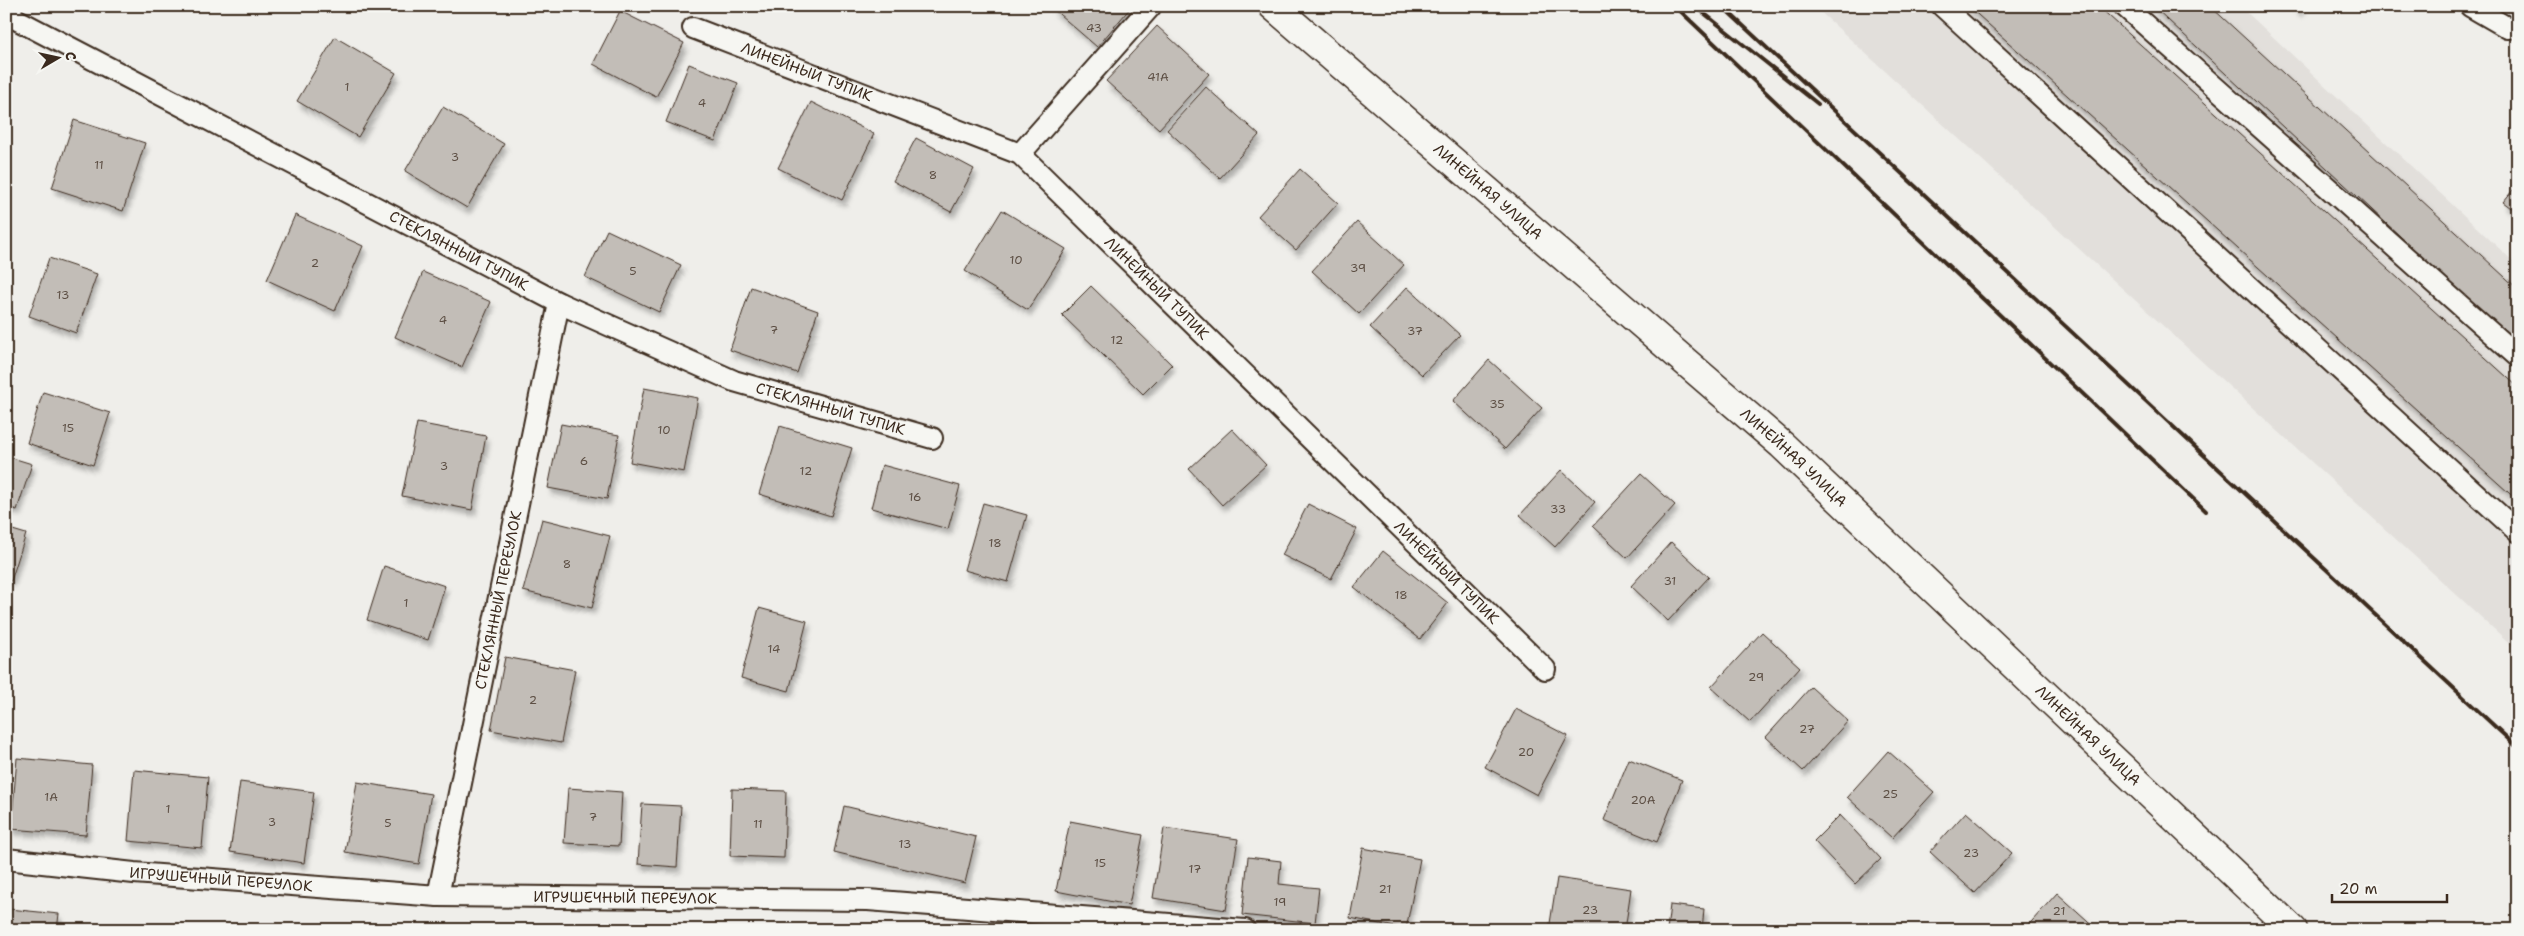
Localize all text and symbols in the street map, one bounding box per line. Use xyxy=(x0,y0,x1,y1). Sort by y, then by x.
house number: 43 xyxy=(1086,20,1102,36)
north arrow xyxy=(32,32,82,82)
street label: ЛИНЕЙНЫЙ ТУПИК xyxy=(738,37,876,106)
text: С xyxy=(61,50,80,62)
house number: 41А xyxy=(1147,69,1169,85)
house number: 1 xyxy=(344,79,350,95)
house number: 4 xyxy=(698,95,706,111)
street label: ЛИНЕЙНАЯ УЛИЦА xyxy=(1429,139,1547,244)
house number: 3 xyxy=(451,149,459,165)
house number: 11 xyxy=(94,157,104,173)
house number: 8 xyxy=(929,167,937,183)
street label: СТЕКЛЯННЫЙ ТУПИК xyxy=(386,206,532,296)
street label: ЛИНЕЙНЫЙ ТУПИК xyxy=(1100,232,1214,344)
house number: 10 xyxy=(1009,252,1023,268)
house number: 2 xyxy=(311,255,319,271)
house number: 39 xyxy=(1350,260,1366,276)
house number: 5 xyxy=(629,263,637,279)
house number: 13 xyxy=(57,287,69,303)
house number: 4 xyxy=(439,312,447,328)
house number: 7 xyxy=(770,322,778,338)
house number: 37 xyxy=(1407,323,1423,339)
house number: 12 xyxy=(1111,332,1123,348)
street label: СТЕКЛЯННЫЙ ТУПИК xyxy=(753,378,908,440)
house number: 35 xyxy=(1489,396,1505,412)
street label: ЛИНЕЙНАЯ УЛИЦА xyxy=(1736,403,1851,511)
house number: 15 xyxy=(62,420,74,436)
house number: 10 xyxy=(657,422,671,438)
house number: 6 xyxy=(580,453,588,469)
house number: 3 xyxy=(440,458,448,474)
house number: 12 xyxy=(800,463,812,479)
house number: 16 xyxy=(908,489,922,505)
house number: 33 xyxy=(1550,501,1566,517)
street label: СТЕКЛЯННЫЙ ПЕРЕУЛОК xyxy=(470,509,526,691)
street label: ЛИНЕЙНЫЙ ТУПИК xyxy=(1390,517,1504,629)
house number: 18 xyxy=(988,535,1002,551)
house number: 8 xyxy=(563,556,571,572)
house number: 31 xyxy=(1664,573,1676,589)
house number: 18 xyxy=(1394,587,1408,603)
house number: 1 xyxy=(403,595,409,611)
house number: 14 xyxy=(768,641,780,657)
house number: 29 xyxy=(1748,669,1764,685)
street label: ЛИНЕЙНАЯ УЛИЦА xyxy=(2031,681,2145,790)
house number: 2 xyxy=(529,692,537,708)
house number: 27 xyxy=(1799,721,1815,737)
house number: 20 xyxy=(1518,744,1534,760)
house number: 25 xyxy=(1882,786,1898,802)
house number: 1А xyxy=(44,789,58,805)
house number: 20А xyxy=(1630,792,1656,808)
house number: 1 xyxy=(165,801,171,817)
house number: 7 xyxy=(589,809,597,825)
house number: 3 xyxy=(268,814,276,830)
house number: 5 xyxy=(384,815,392,831)
house number: 11 xyxy=(753,816,763,832)
house number: 13 xyxy=(899,836,911,852)
house number: 23 xyxy=(1963,845,1979,861)
house number: 15 xyxy=(1094,855,1106,871)
house number: 17 xyxy=(1189,861,1201,877)
street label: ИГРУШЕЧНЫЙ ПЕРЕУЛОК xyxy=(129,863,314,897)
scale bar xyxy=(2332,871,2446,903)
text: 20 m xyxy=(2339,879,2378,899)
house number: 21 xyxy=(1379,881,1391,897)
street label: ИГРУШЕЧНЫЙ ПЕРЕУЛОК xyxy=(533,887,718,909)
house number: 19 xyxy=(1274,894,1286,910)
house number: 23 xyxy=(1582,902,1598,918)
house number: 21 xyxy=(2053,903,2065,919)

